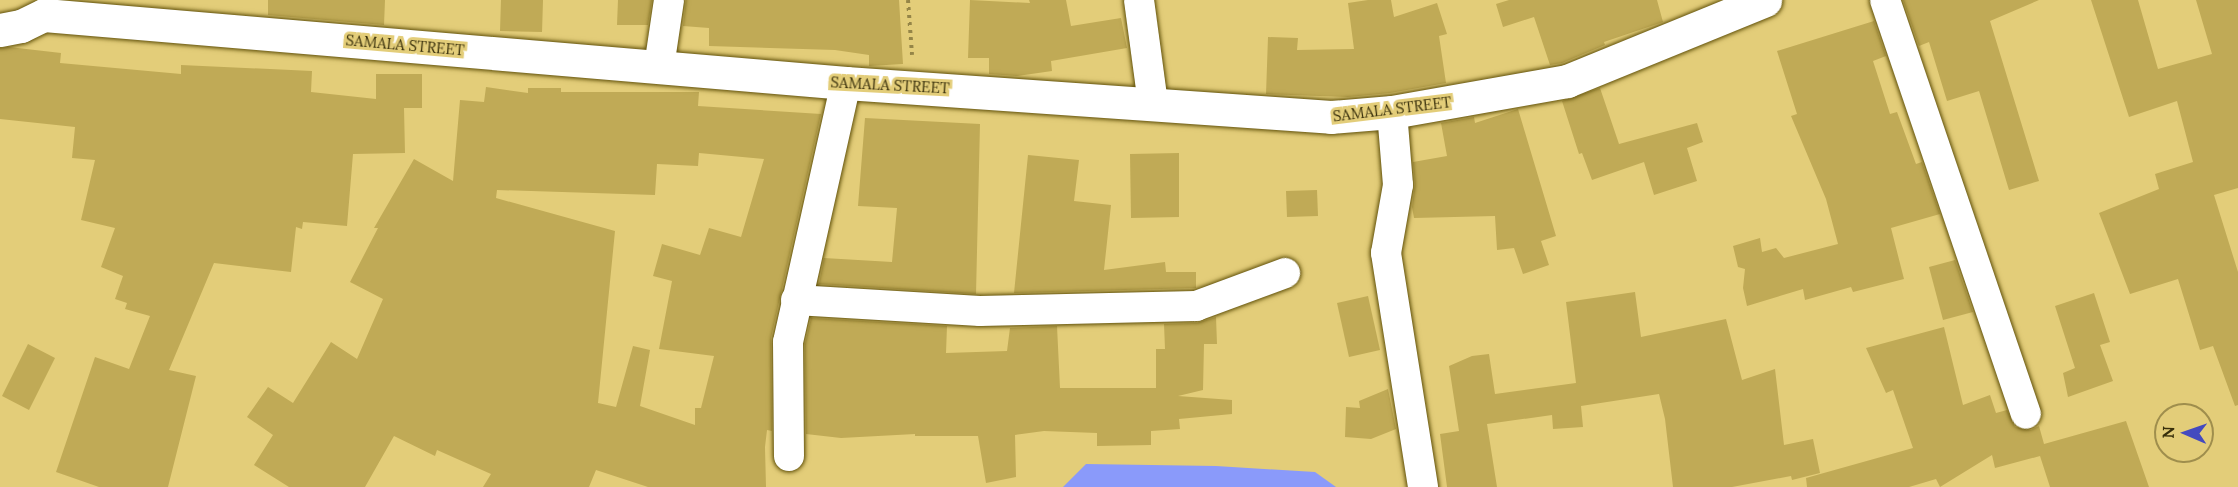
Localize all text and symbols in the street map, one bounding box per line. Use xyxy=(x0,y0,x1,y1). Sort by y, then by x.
street label: SAMALA STREET xyxy=(345,31,465,59)
street label: SAMALA STREET xyxy=(830,73,950,97)
street label: SAMALA STREET xyxy=(1332,93,1452,125)
north arrow xyxy=(2154,403,2214,463)
text: N xyxy=(2158,426,2178,439)

